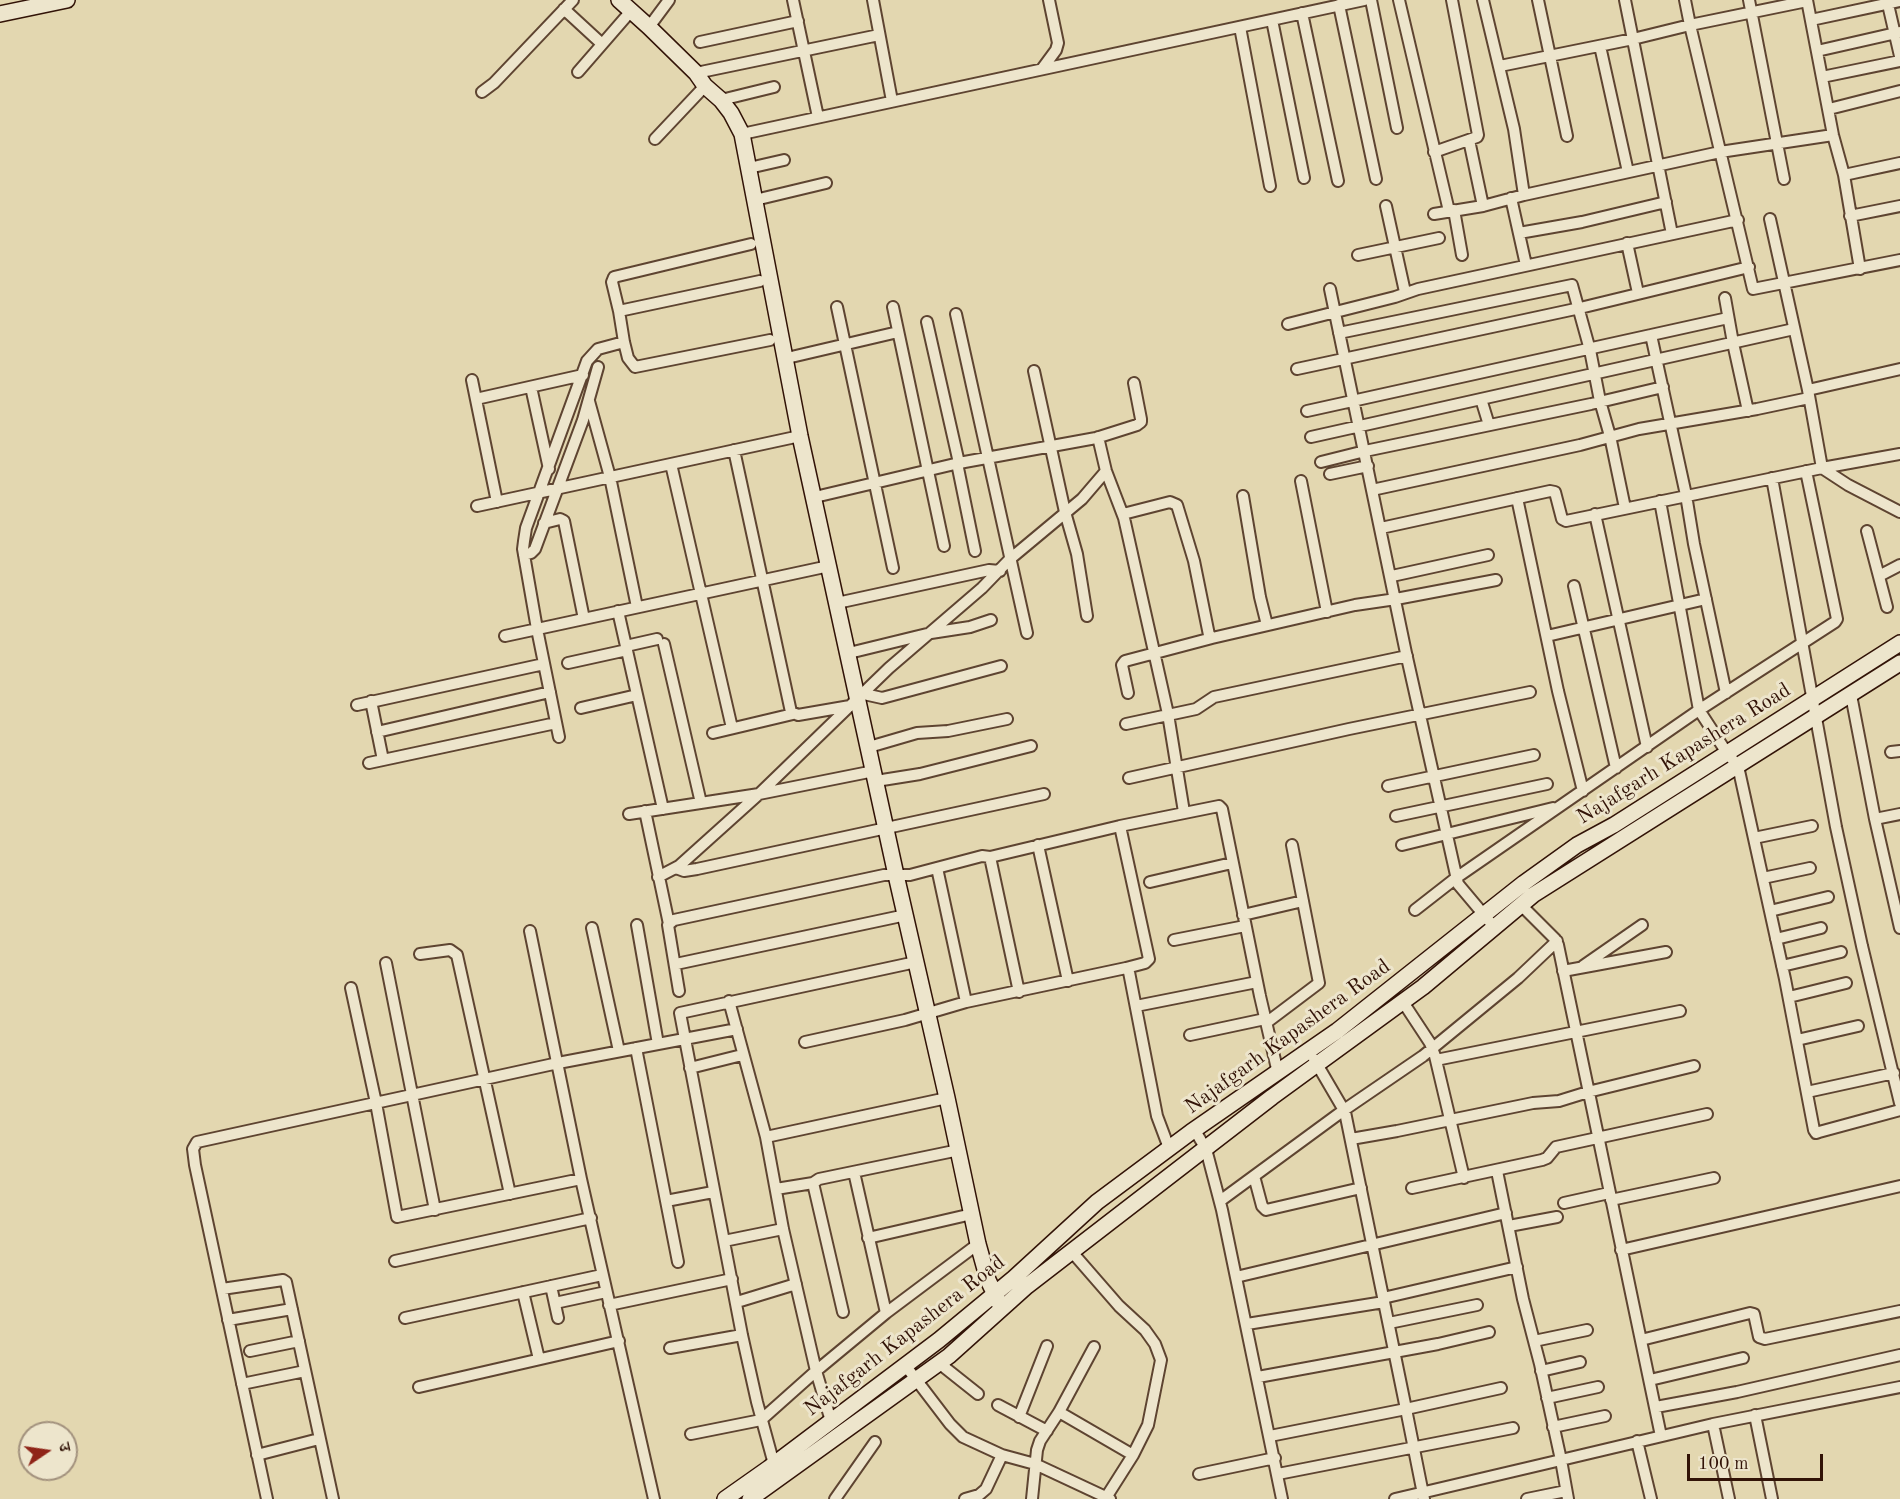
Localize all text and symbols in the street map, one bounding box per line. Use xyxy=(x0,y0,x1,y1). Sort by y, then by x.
street label: Najafgarh Kapashera Road xyxy=(1572,678,1796,830)
street label: Najafgarh Kapashera Road xyxy=(1180,954,1396,1120)
street label: Najafgarh Kapashera Road xyxy=(800,1250,1010,1422)
north arrow xyxy=(18,1421,78,1481)
text: उ xyxy=(55,1442,72,1453)
scale bar xyxy=(1690,1442,1826,1480)
text: 100 m xyxy=(1698,1455,1749,1473)

